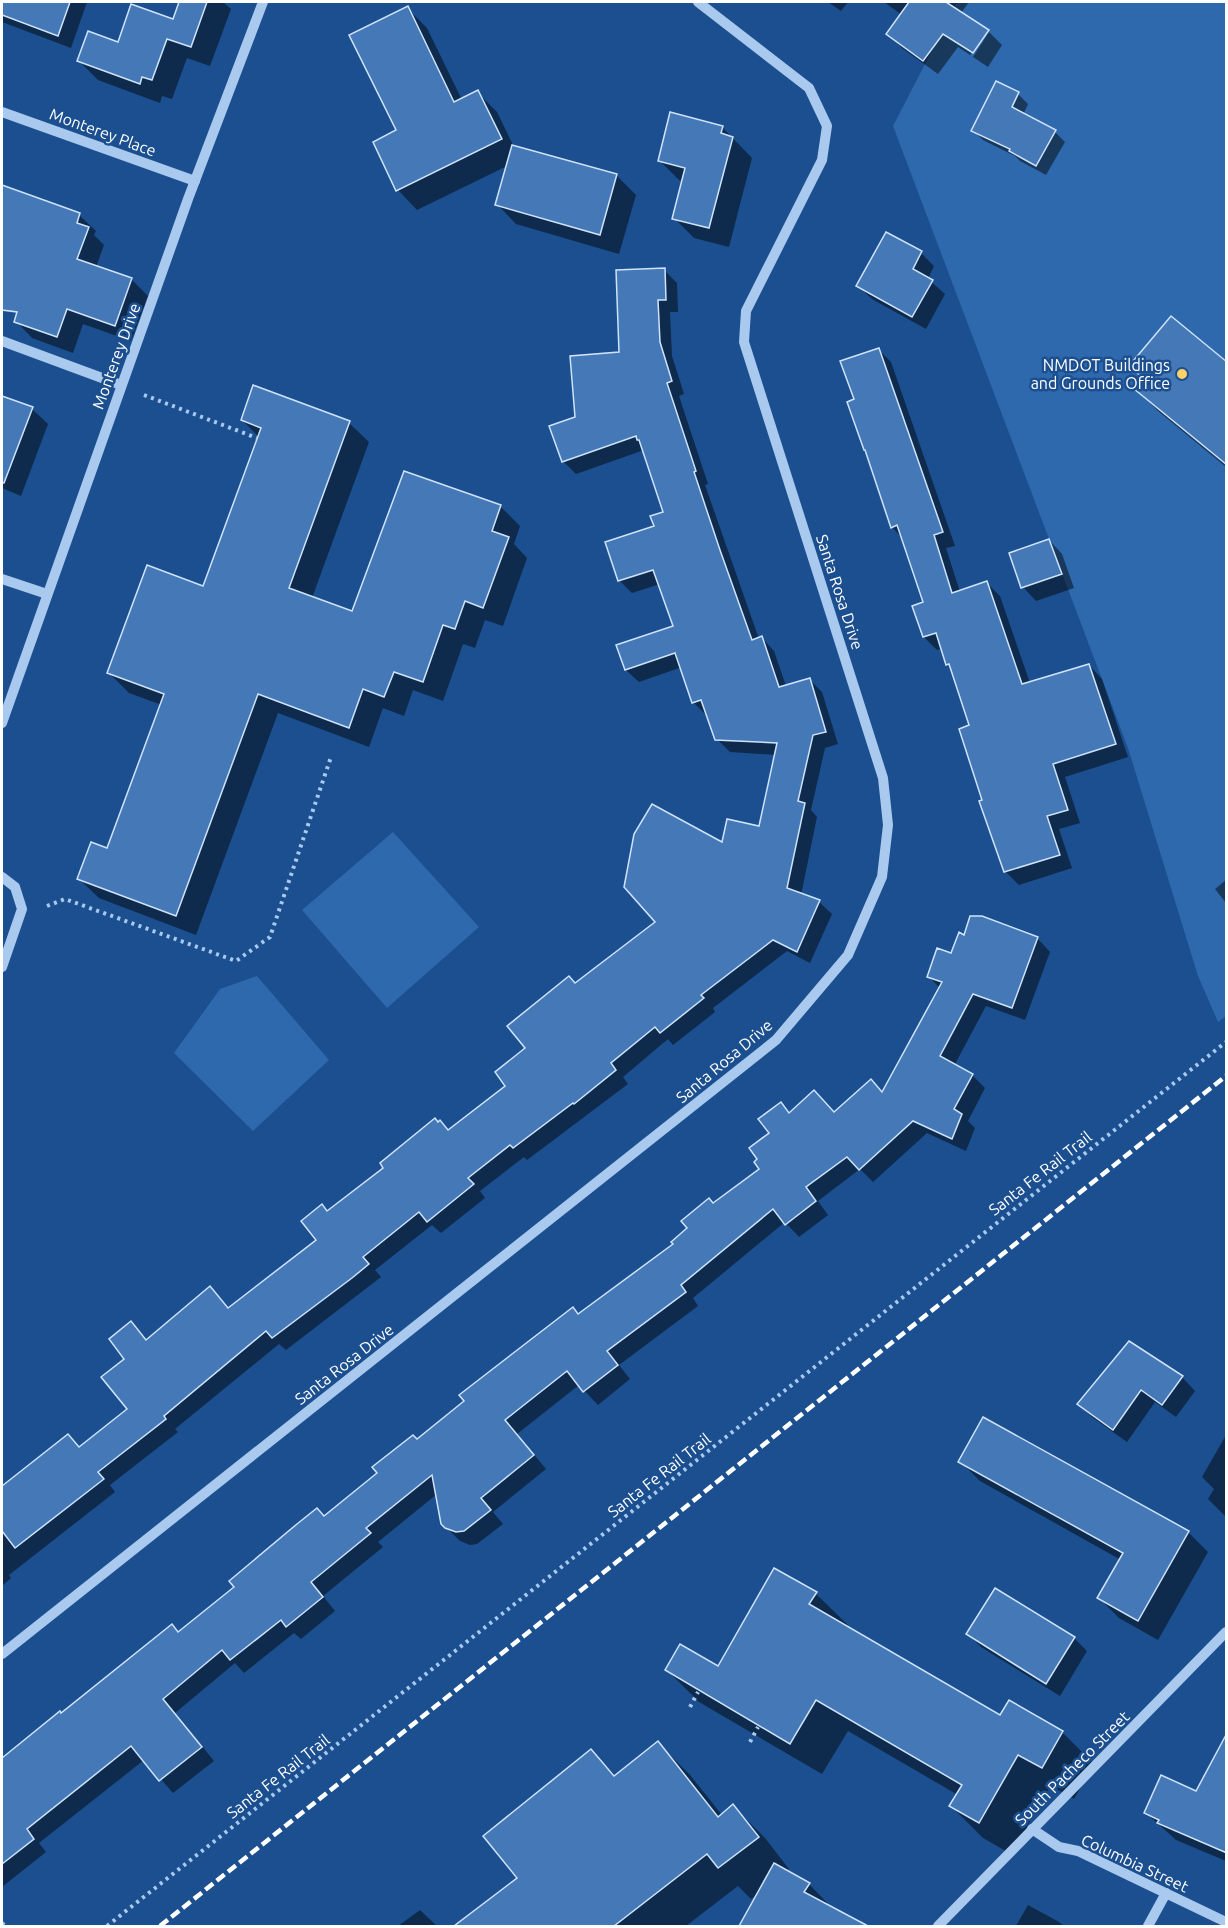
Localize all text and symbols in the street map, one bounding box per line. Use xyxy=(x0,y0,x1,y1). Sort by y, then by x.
street label: Monterey Place xyxy=(47,104,159,160)
street label: Monterey Drive xyxy=(88,300,144,412)
place label: NMDOT Buildings and Grounds Office xyxy=(1031,356,1170,392)
marker: NMDOT Buildings and Grounds Office xyxy=(1175,367,1189,381)
street label: Santa Rosa Drive xyxy=(813,532,867,652)
street label: Santa Rosa Drive xyxy=(672,1016,776,1106)
street label: Santa Fe Rail Trail xyxy=(985,1127,1095,1219)
street label: Santa Rosa Drive xyxy=(291,1320,397,1408)
street label: Santa Fe Rail Trail xyxy=(604,1429,714,1521)
street label: South Pacheco Street xyxy=(1011,1707,1133,1829)
street label: Santa Fe Rail Trail xyxy=(223,1730,333,1822)
street label: Columbia Street xyxy=(1079,1830,1192,1896)

